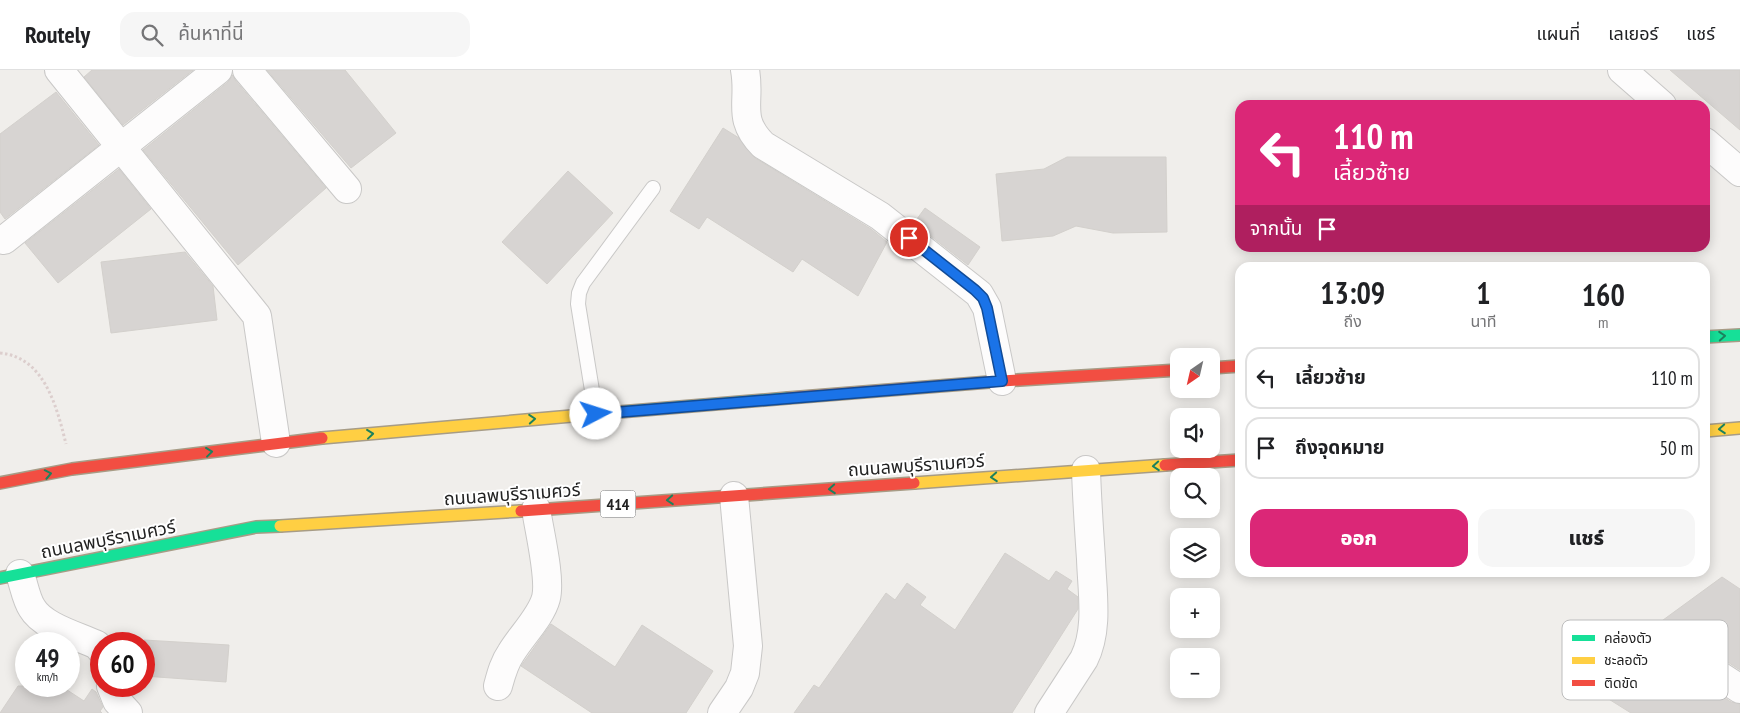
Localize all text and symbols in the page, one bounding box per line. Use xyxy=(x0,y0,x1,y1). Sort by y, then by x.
search box xyxy=(120,12,470,57)
text: Routely xyxy=(25,19,90,50)
icon: search xyxy=(138,21,166,49)
text: ค้นหาที่นี่ xyxy=(178,21,244,45)
text: แผนที่ xyxy=(1536,22,1580,45)
text: เลเยอร์ xyxy=(1608,22,1658,45)
text: แชร์ xyxy=(1686,22,1715,45)
text: 110 m xyxy=(1333,113,1414,159)
icon: left xyxy=(1250,120,1315,185)
text: เลี้ยวซ้าย xyxy=(1333,158,1410,186)
icon: arrive xyxy=(1313,215,1341,243)
text: จากนั้น xyxy=(1250,216,1303,240)
pin xyxy=(888,217,930,259)
icon: arrive xyxy=(895,224,923,252)
text: 13:09 xyxy=(1320,273,1385,312)
text: 1 xyxy=(1476,273,1491,312)
text: 160 xyxy=(1582,275,1625,314)
text: ถึง xyxy=(1344,311,1362,331)
text: นาที xyxy=(1470,311,1496,331)
text: m xyxy=(1598,312,1608,332)
one-way arrow xyxy=(1719,330,1727,341)
north arrow xyxy=(1170,348,1220,398)
map controls xyxy=(1170,348,1220,698)
icon: left xyxy=(1252,364,1280,392)
text: เลี้ยวซ้าย xyxy=(1295,365,1366,389)
text: 110 m xyxy=(1651,366,1693,390)
position arrow xyxy=(569,387,621,439)
button: sound xyxy=(1170,408,1220,458)
one-way arrow xyxy=(528,414,536,425)
one-way arrow xyxy=(1718,424,1726,435)
one-way arrow xyxy=(367,428,375,439)
icon: arrive xyxy=(1252,434,1280,462)
text: ถึงจุดหมาย xyxy=(1295,435,1385,459)
text: 50 m xyxy=(1660,436,1693,460)
one-way arrow xyxy=(204,447,213,457)
street label: ถนนลพบุรีราเมศวร์ xyxy=(847,449,986,481)
one-way arrow xyxy=(1152,460,1160,471)
button: search xyxy=(1170,468,1220,518)
one-way arrow xyxy=(43,469,52,479)
one-way arrow xyxy=(990,471,998,482)
street label: ถนนลพบุรีราเมศวร์ xyxy=(443,478,582,510)
one-way arrow xyxy=(828,483,836,494)
road number: 414 xyxy=(600,490,636,518)
one-way arrow xyxy=(666,495,674,506)
button: ออก xyxy=(1250,509,1468,567)
button: แชร์ xyxy=(1478,509,1695,567)
street label: ถนนลพบุรีราเมศวร์ xyxy=(39,514,178,563)
button: layers xyxy=(1170,528,1220,578)
button: + xyxy=(1170,588,1220,638)
legend xyxy=(1562,620,1728,700)
text: คล่องตัว xyxy=(1604,629,1652,647)
speed limit sign: 60 xyxy=(90,632,155,697)
text: 49 xyxy=(36,642,59,674)
button: − xyxy=(1170,648,1220,698)
text: ชะลอตัว xyxy=(1604,651,1648,669)
text: km/h xyxy=(37,669,58,684)
text: ติดขัด xyxy=(1604,674,1638,692)

